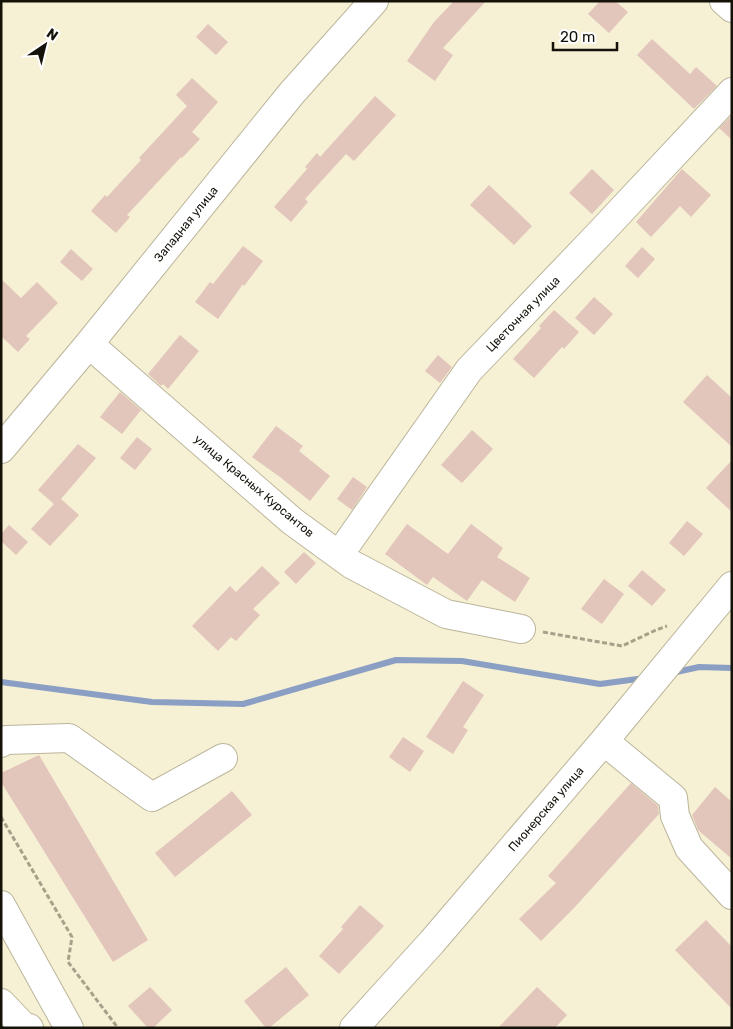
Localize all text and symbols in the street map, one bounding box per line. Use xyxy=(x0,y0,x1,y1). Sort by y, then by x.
north arrow xyxy=(20,20,70,70)
scale bar xyxy=(553,20,617,52)
text: N xyxy=(43,25,61,45)
text: 20 m xyxy=(560,28,595,46)
street label: Западная улица xyxy=(151,183,221,265)
street label: Цветочная улица xyxy=(483,273,563,355)
street label: улица Красных Курсантов xyxy=(191,432,317,540)
street label: Пионерская улица xyxy=(505,764,587,854)

